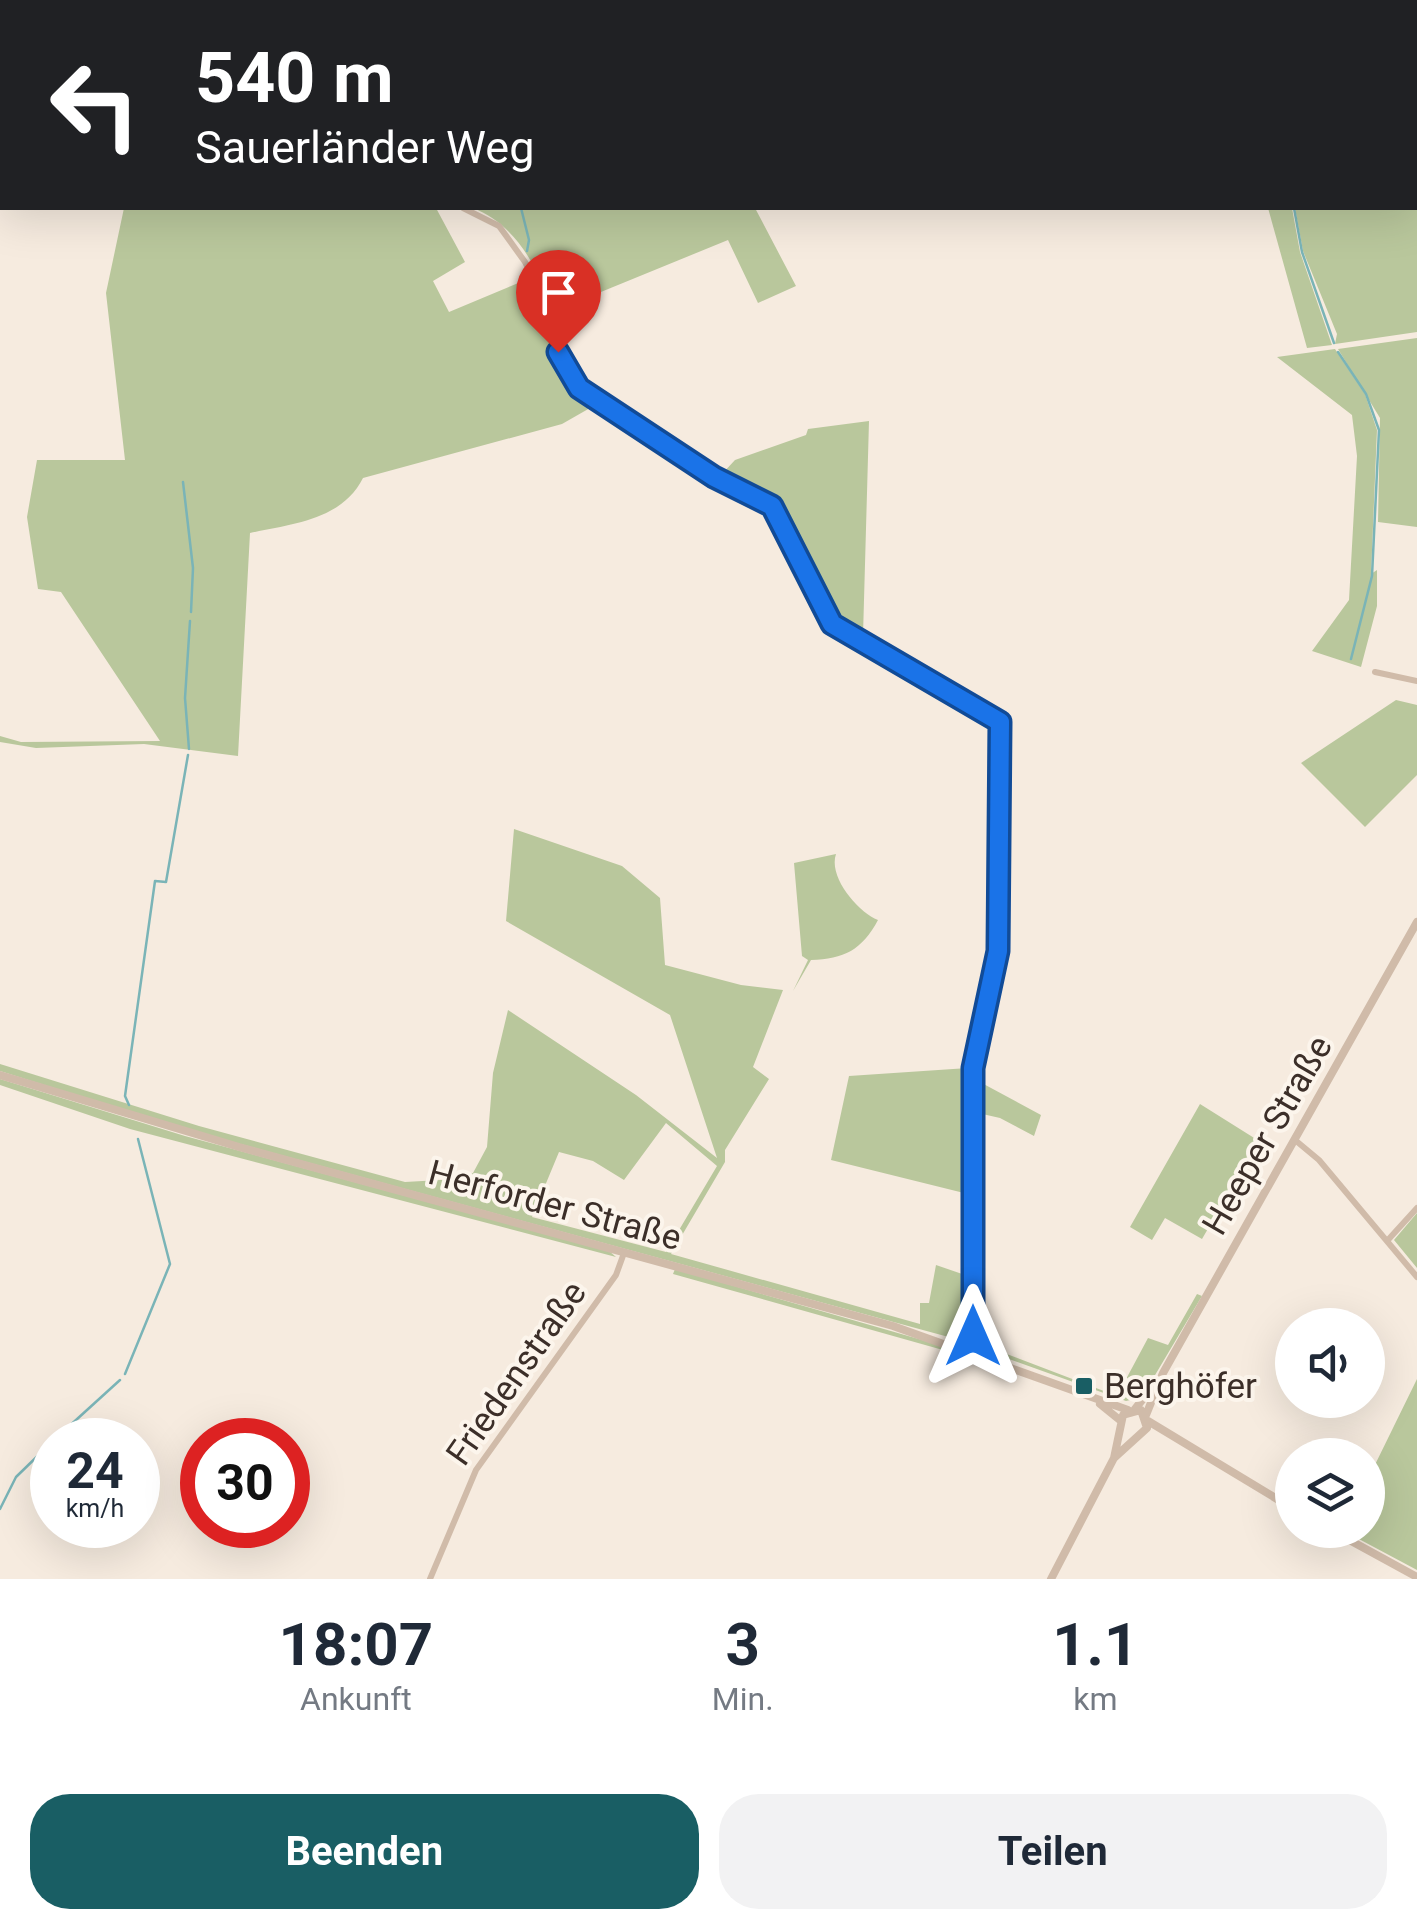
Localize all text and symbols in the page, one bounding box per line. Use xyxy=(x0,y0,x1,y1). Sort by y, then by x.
text: 540 m xyxy=(195,37,394,119)
icon: left xyxy=(30,40,160,170)
text: Sauerländer Weg xyxy=(195,121,534,174)
pin xyxy=(516,250,601,353)
icon: arrive xyxy=(531,265,586,320)
street label: Heeper Straße xyxy=(1194,1029,1341,1242)
street label: Herforder Straße xyxy=(424,1152,686,1259)
street label: Friedenstraße xyxy=(438,1274,595,1473)
position arrow xyxy=(921,1284,1025,1388)
map controls xyxy=(1275,1308,1385,1548)
button: sound xyxy=(1275,1308,1385,1418)
place label: Berghöfer xyxy=(1104,1366,1257,1407)
marker: Berghöfer xyxy=(1073,1375,1095,1397)
speed limit sign: 30 xyxy=(180,1418,310,1548)
button: layers xyxy=(1275,1438,1385,1548)
text: 24 xyxy=(66,1442,124,1500)
text: km/h xyxy=(66,1494,124,1523)
text: 18:07 xyxy=(279,1609,433,1680)
text: 3 xyxy=(725,1609,760,1680)
text: 1.1 xyxy=(1052,1609,1138,1680)
text: Ankunft xyxy=(300,1680,412,1718)
text: Min. xyxy=(712,1680,774,1718)
text: km xyxy=(1073,1680,1117,1718)
button: Beenden xyxy=(30,1794,699,1909)
button: Teilen xyxy=(719,1794,1387,1909)

